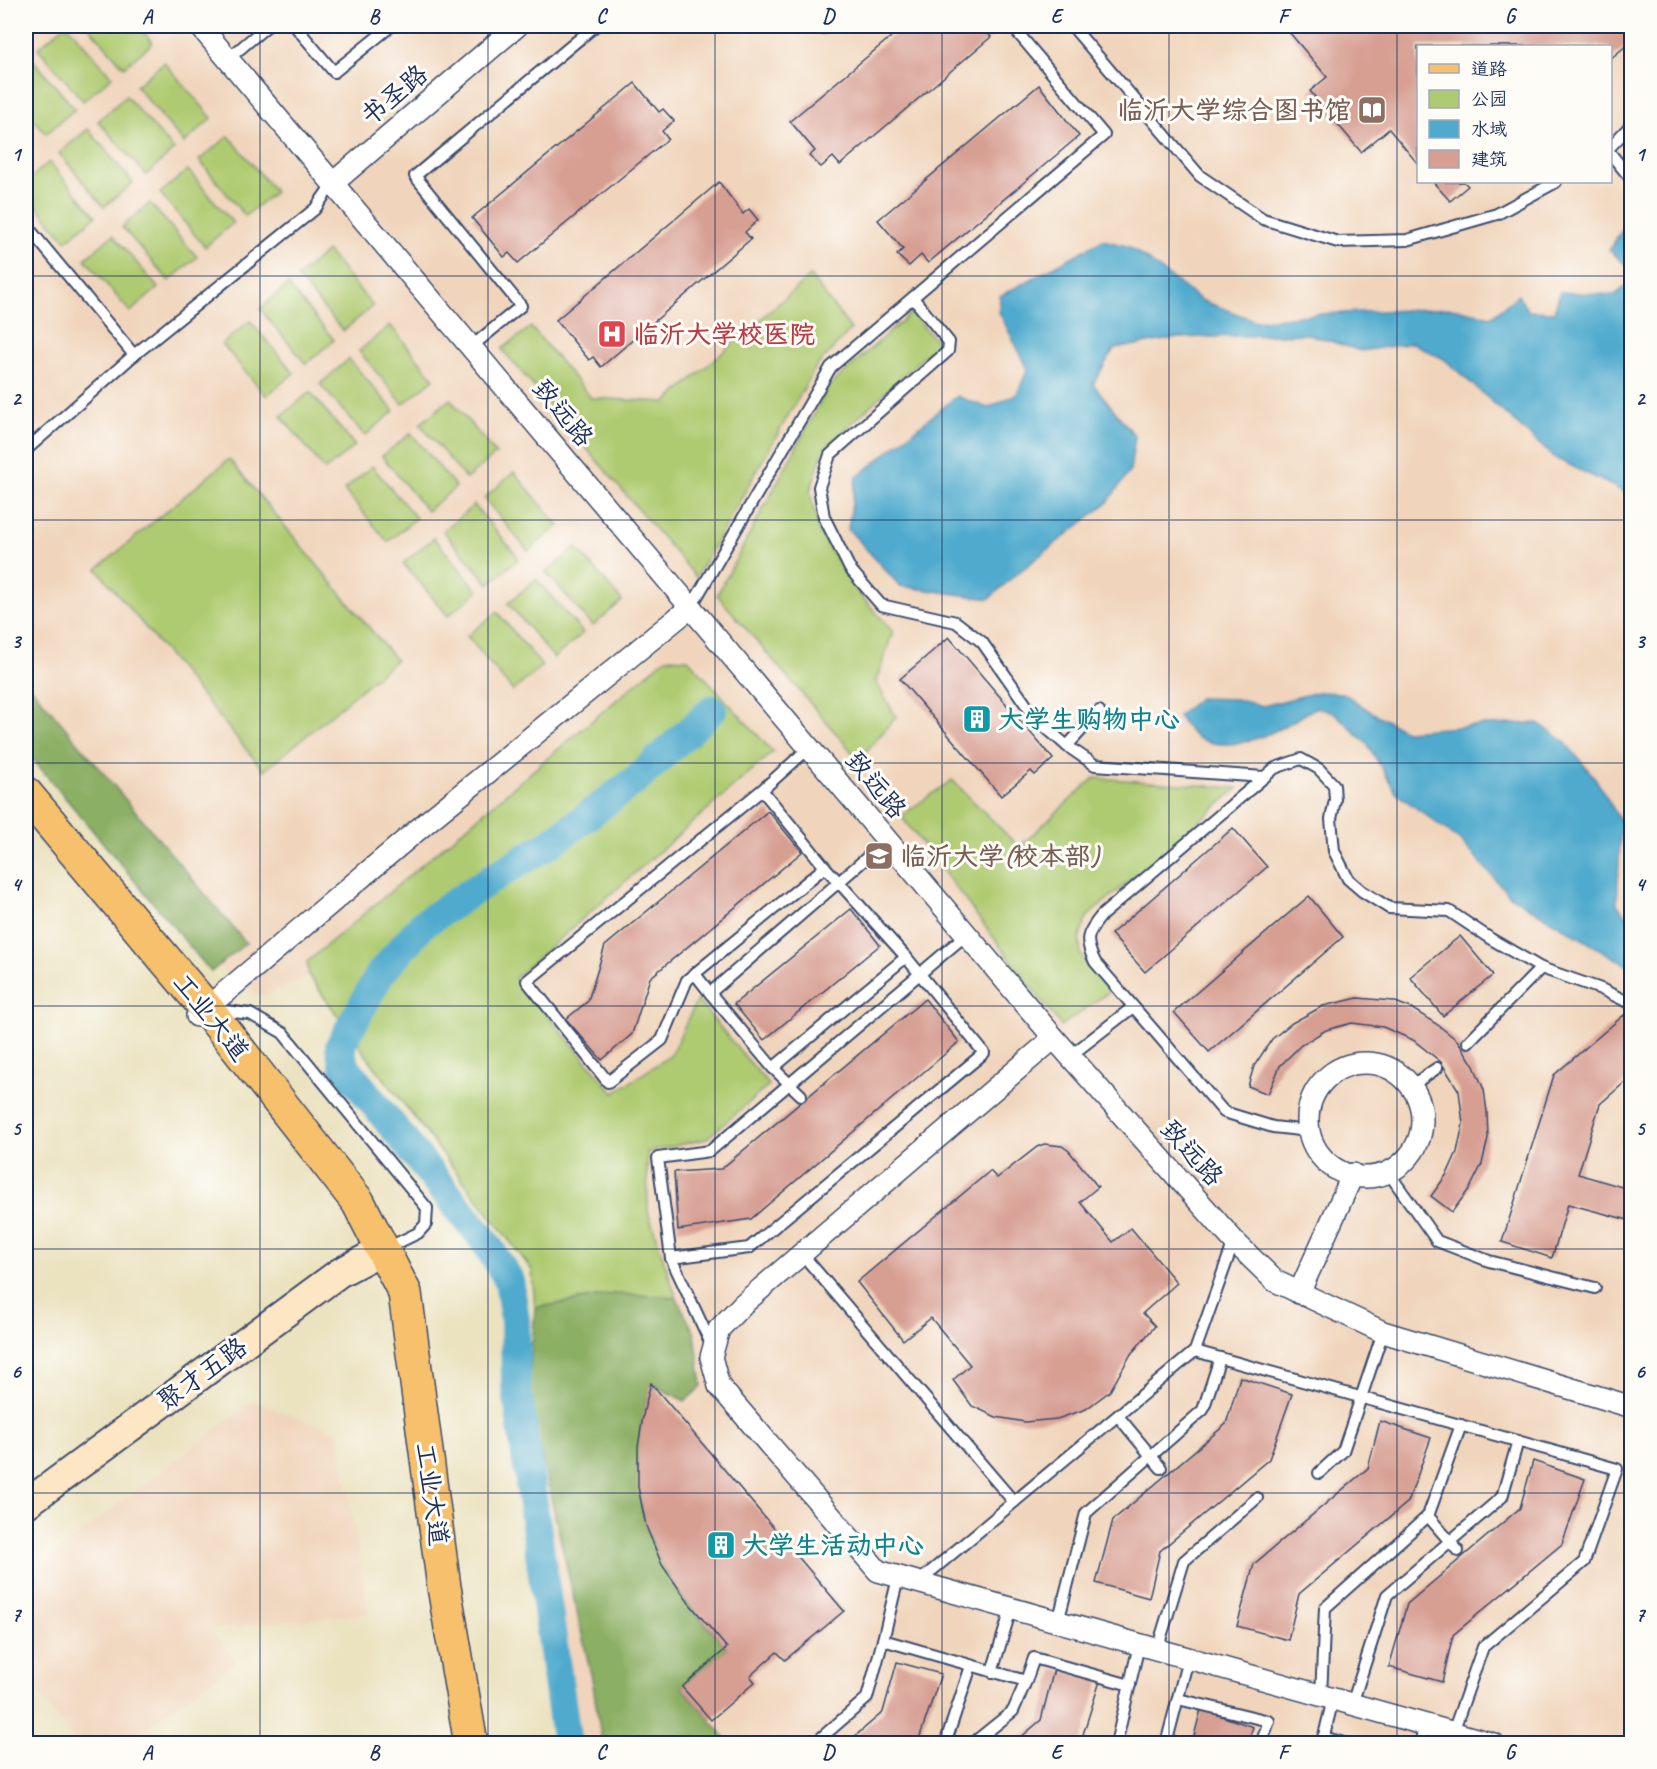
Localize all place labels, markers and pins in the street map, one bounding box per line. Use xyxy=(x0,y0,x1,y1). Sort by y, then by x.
place label: 临沂大学综合图书馆 xyxy=(1117,94,1351,127)
library icon: 临沂大学综合图书馆 xyxy=(1356,94,1388,126)
hospital icon: 临沂大学校医院 xyxy=(596,318,628,350)
place label: 临沂大学校医院 xyxy=(633,318,815,351)
building icon: 大学生购物中心 xyxy=(961,703,993,735)
place label: 大学生购物中心 xyxy=(998,703,1180,736)
school or university icon: 临沂大学(校本部) xyxy=(863,840,895,872)
place label: 临沂大学(校本部) xyxy=(900,840,1102,873)
building icon: 大学生活动中心 xyxy=(705,1529,737,1561)
place label: 大学生活动中心 xyxy=(742,1529,924,1562)

